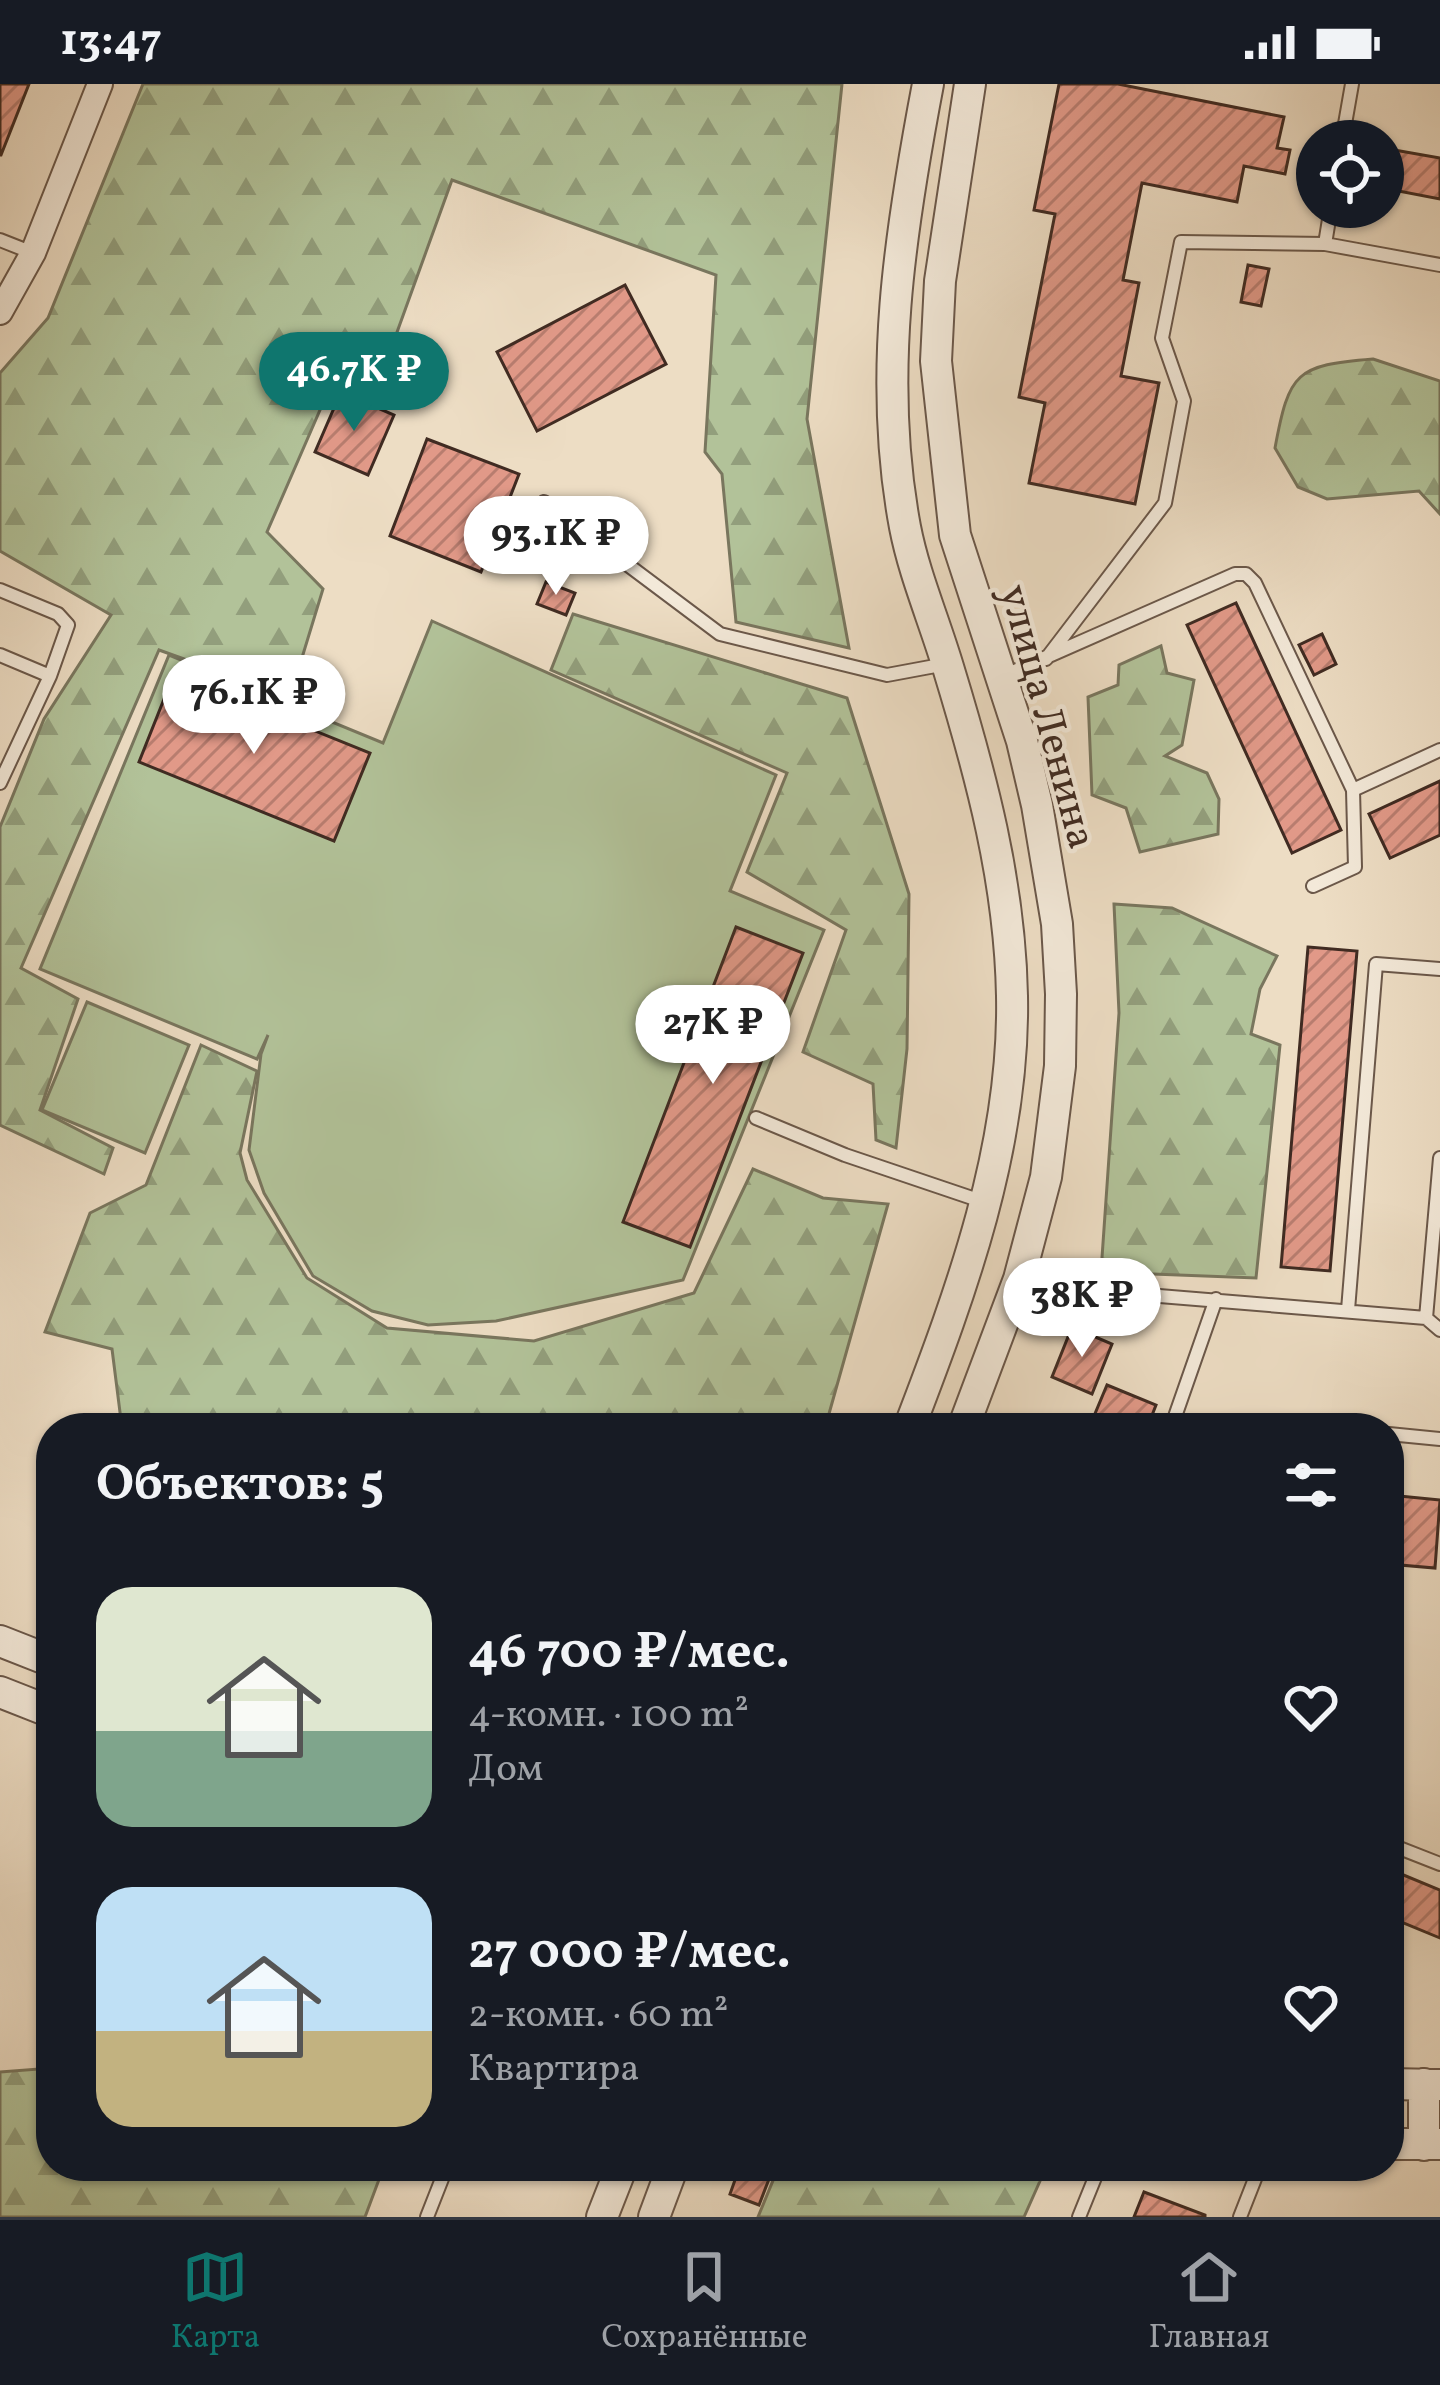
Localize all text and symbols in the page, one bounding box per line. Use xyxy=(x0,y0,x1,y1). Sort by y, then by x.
text: 13:47 xyxy=(60,11,162,74)
map controls xyxy=(1296,120,1404,228)
button: locate xyxy=(1296,120,1404,228)
pin: 46.7K ₽ xyxy=(243,332,465,434)
text: 46.7K ₽ xyxy=(286,344,422,398)
pin: 93.1K ₽ xyxy=(445,496,667,598)
text: 93.1K ₽ xyxy=(491,508,621,562)
street label: улица Ленина xyxy=(982,579,1109,856)
pin: 76.1K ₽ xyxy=(143,655,365,757)
text: 76.1K ₽ xyxy=(189,667,319,721)
pin: 27K ₽ xyxy=(629,985,797,1087)
text: 27K ₽ xyxy=(662,997,764,1051)
pin: 38K ₽ xyxy=(998,1258,1166,1360)
text: 38K ₽ xyxy=(1030,1270,1134,1324)
text: Объектов: 5 xyxy=(96,1450,384,1521)
icon: filters xyxy=(1278,1452,1344,1518)
text: 46 700 ₽/мес. xyxy=(468,1618,790,1689)
icon: home xyxy=(192,1635,336,1779)
icon: heart xyxy=(1278,1674,1344,1740)
text: 4-комн. · 100 m² xyxy=(468,1689,749,1743)
text: Дом xyxy=(468,1743,543,1797)
text: 27 000 ₽/мес. xyxy=(468,1918,791,1989)
icon: home xyxy=(192,1935,336,2079)
icon: heart xyxy=(1278,1974,1344,2040)
text: 2-комн. · 60 m² xyxy=(468,1989,728,2043)
text: Квартира xyxy=(468,2043,640,2097)
tab: Карта xyxy=(171,2244,260,2362)
tab: Сохранённые xyxy=(601,2244,807,2362)
tab: Главная xyxy=(1149,2244,1269,2362)

